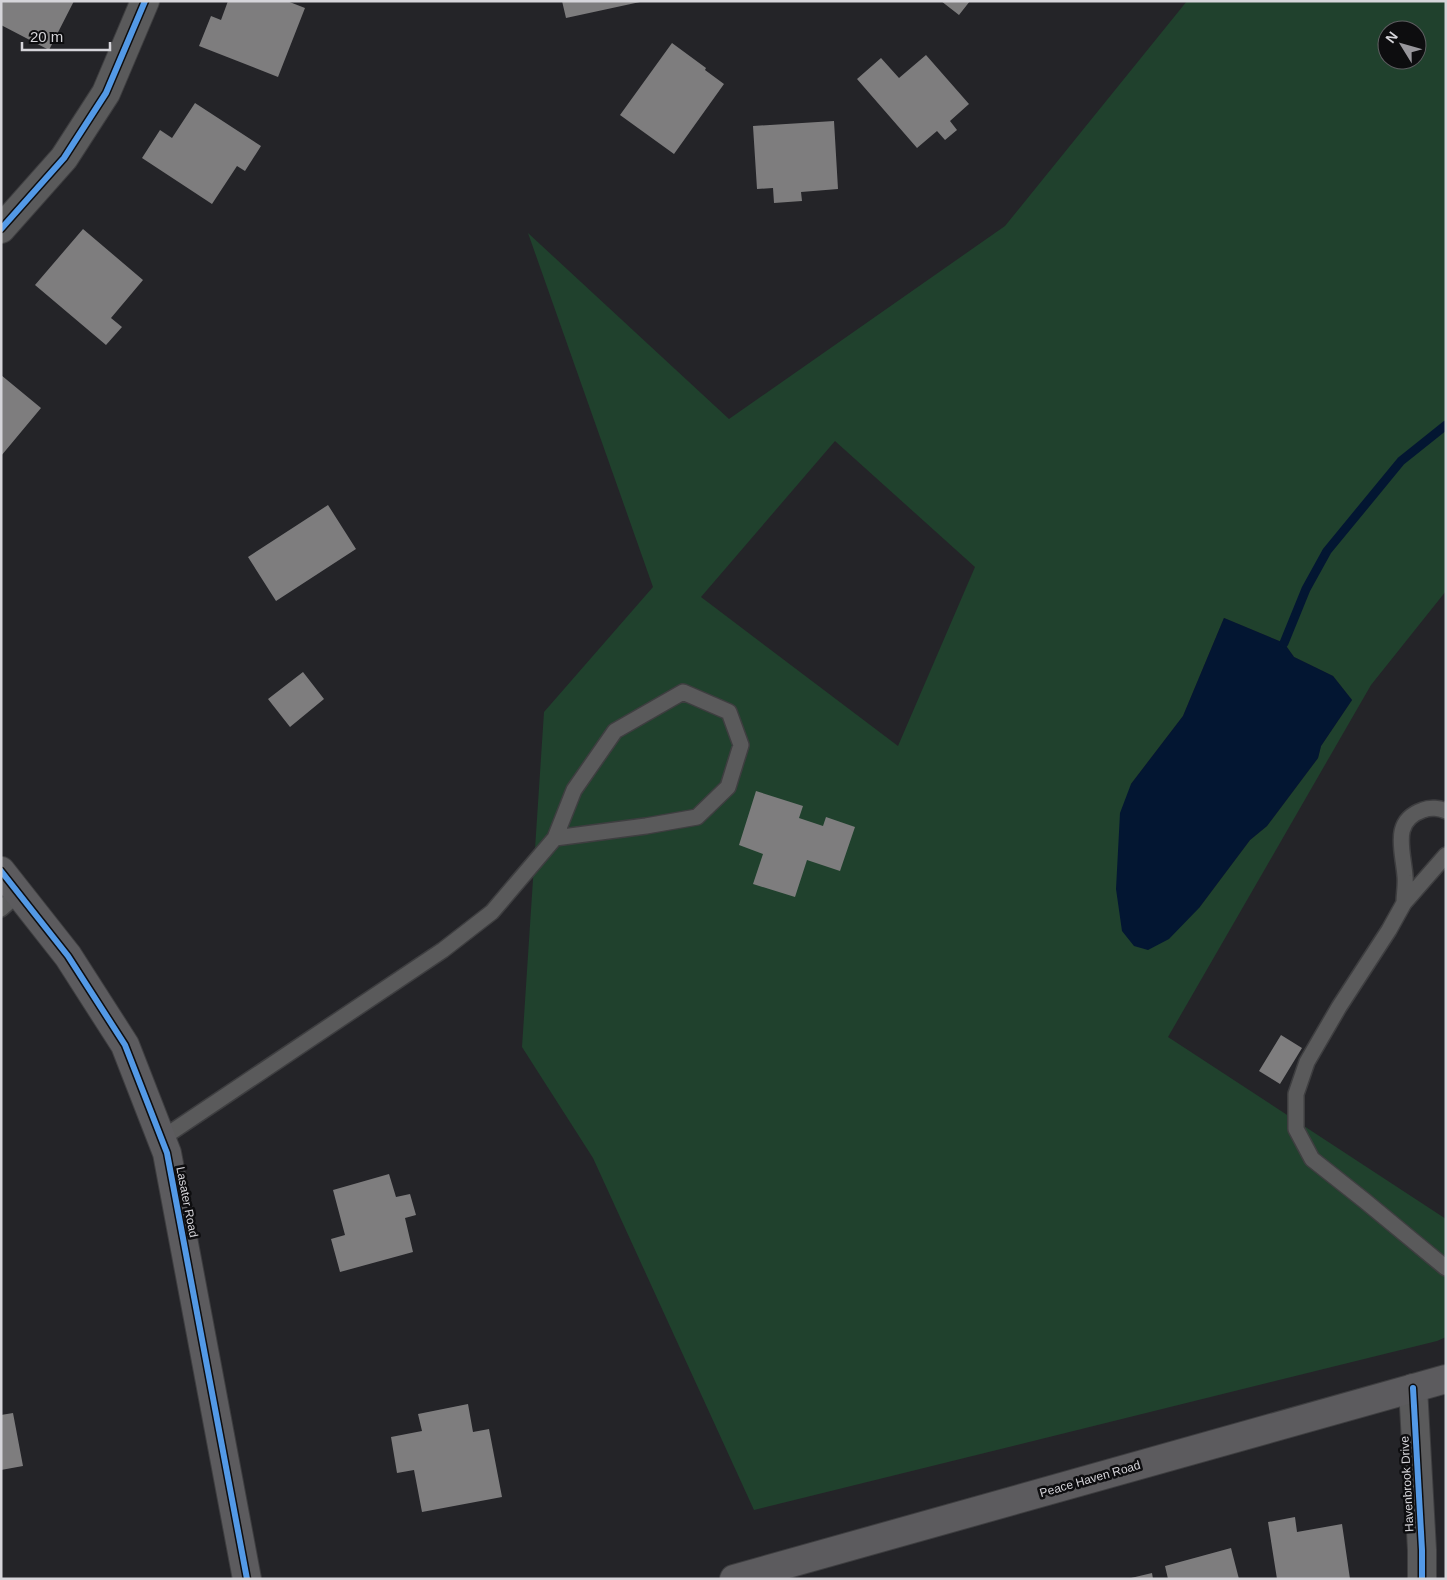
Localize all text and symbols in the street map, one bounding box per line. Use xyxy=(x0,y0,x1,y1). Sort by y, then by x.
scale bar xyxy=(22,20,110,52)
north arrow xyxy=(1377,20,1427,70)
text: 20 m xyxy=(30,28,63,45)
text: N xyxy=(1382,28,1401,46)
street label: Lasater Road xyxy=(173,1165,201,1239)
street label: Havenbrook Drive xyxy=(1397,1435,1417,1532)
street label: Peace Haven Road xyxy=(1038,1458,1142,1500)

